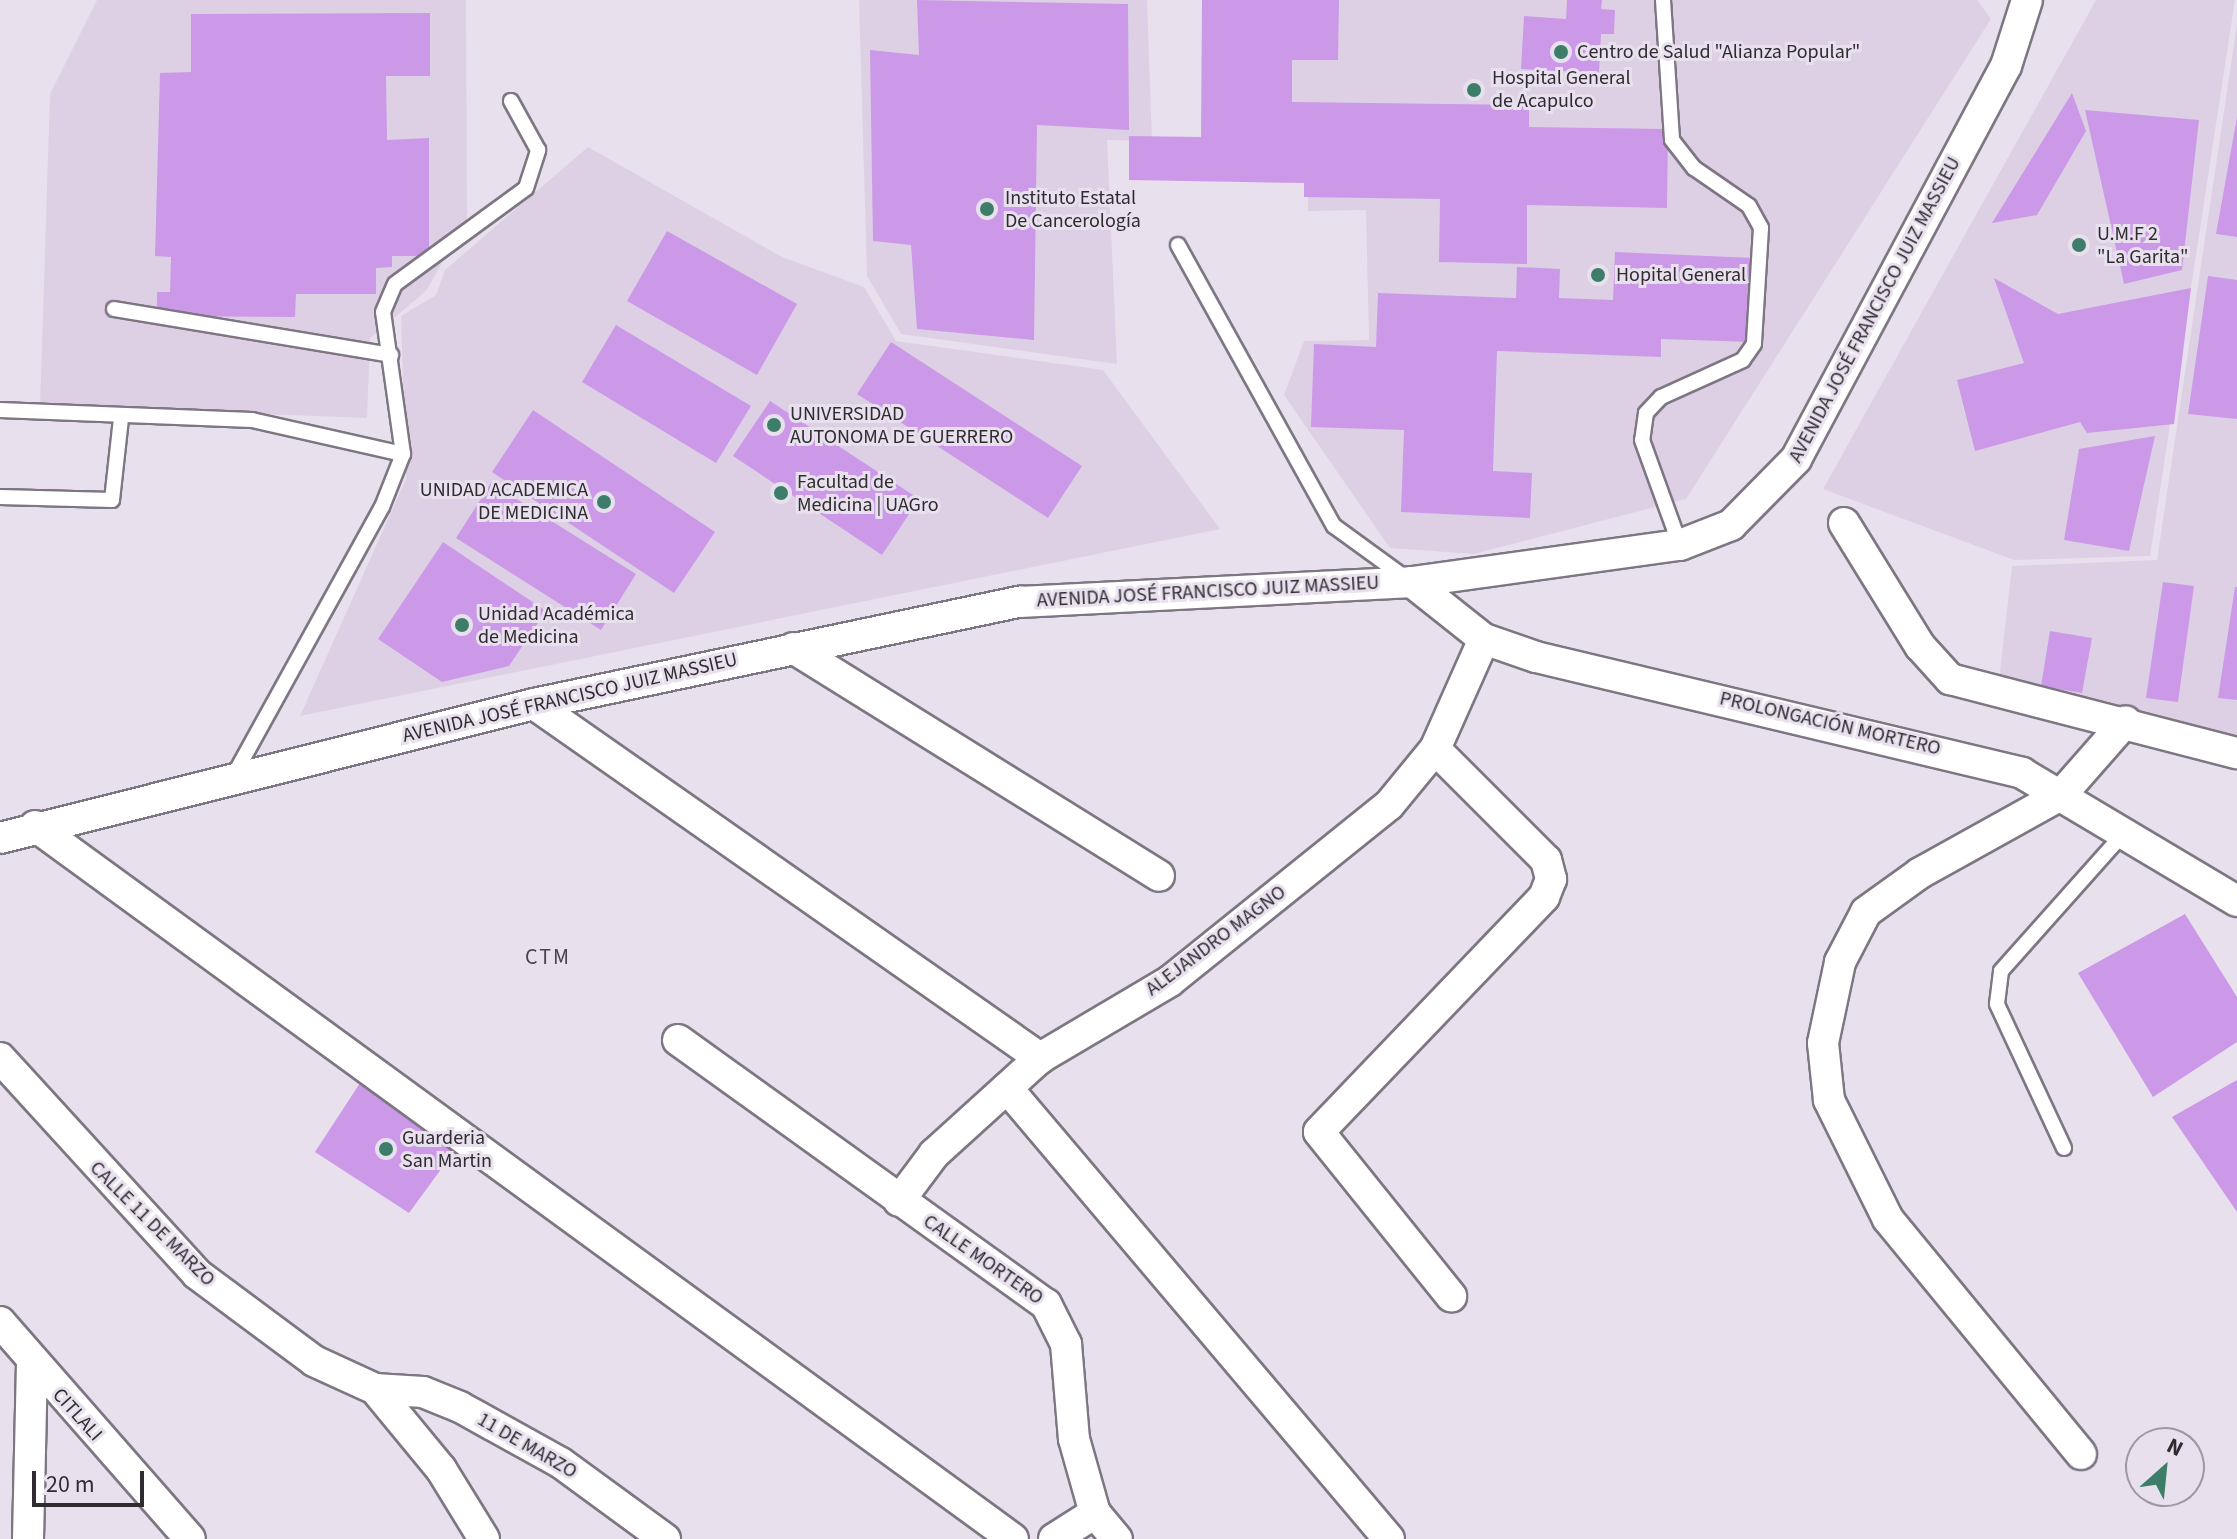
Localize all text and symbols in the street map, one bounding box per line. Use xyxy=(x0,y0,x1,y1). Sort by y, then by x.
place label: Centro de Salud "Alianza Popular" xyxy=(1577,40,1860,64)
marker: Centro de Salud "Alianza Popular" xyxy=(1552,43,1570,61)
place label: Hospital General de Acapulco xyxy=(1492,66,1631,113)
marker: Hospital General de Acapulco xyxy=(1463,79,1485,101)
street label: AVENIDA JOSÉ FRANCISCO JUIZ MASSIEU xyxy=(1784,153,1966,467)
place label: Instituto Estatal De Cancerología xyxy=(1005,186,1141,233)
marker: Instituto Estatal De Cancerología xyxy=(976,198,998,220)
place label: U.M.F 2 "La Garita" xyxy=(2097,222,2189,269)
marker: U.M.F 2 "La Garita" xyxy=(2068,234,2090,256)
place label: Hopital General xyxy=(1616,263,1746,287)
marker: Hopital General xyxy=(1587,264,1609,286)
place label: UNIVERSIDAD AUTONOMA DE GUERRERO xyxy=(790,402,1013,449)
marker: UNIVERSIDAD AUTONOMA DE GUERRERO xyxy=(765,416,783,434)
place label: Facultad de Medicina | UAGro xyxy=(797,470,939,517)
place label: UNIDAD ACADEMICA DE MEDICINA xyxy=(420,478,588,525)
marker: Facultad de Medicina | UAGro xyxy=(772,484,790,502)
marker: UNIDAD ACADEMICA DE MEDICINA xyxy=(595,493,613,511)
street label: AVENIDA JOSÉ FRANCISCO JUIZ MASSIEU xyxy=(1036,571,1380,613)
place label: Unidad Académica de Medicina xyxy=(478,602,634,649)
marker: Unidad Académica de Medicina xyxy=(453,616,471,634)
street label: AVENIDA JOSÉ FRANCISCO JUIZ MASSIEU xyxy=(400,648,740,748)
street label: PROLONGACIÓN MORTERO xyxy=(1717,687,1943,761)
street label: ALEJANDRO MAGNO xyxy=(1141,880,1291,1002)
district label: CTM xyxy=(525,945,571,971)
place label: Guarderia San Martin xyxy=(402,1126,492,1173)
marker: Guarderia San Martin xyxy=(377,1140,395,1158)
street label: CALLE 11 DE MARZO xyxy=(84,1156,220,1292)
street label: CALLE MORTERO xyxy=(918,1210,1048,1310)
street label: CITLALI xyxy=(47,1384,107,1446)
street label: 11 DE MARZO xyxy=(473,1408,581,1484)
north arrow xyxy=(2125,1427,2205,1507)
text: N xyxy=(2161,1430,2189,1465)
scale bar xyxy=(36,1455,148,1505)
text: 20 m xyxy=(46,1467,95,1502)

